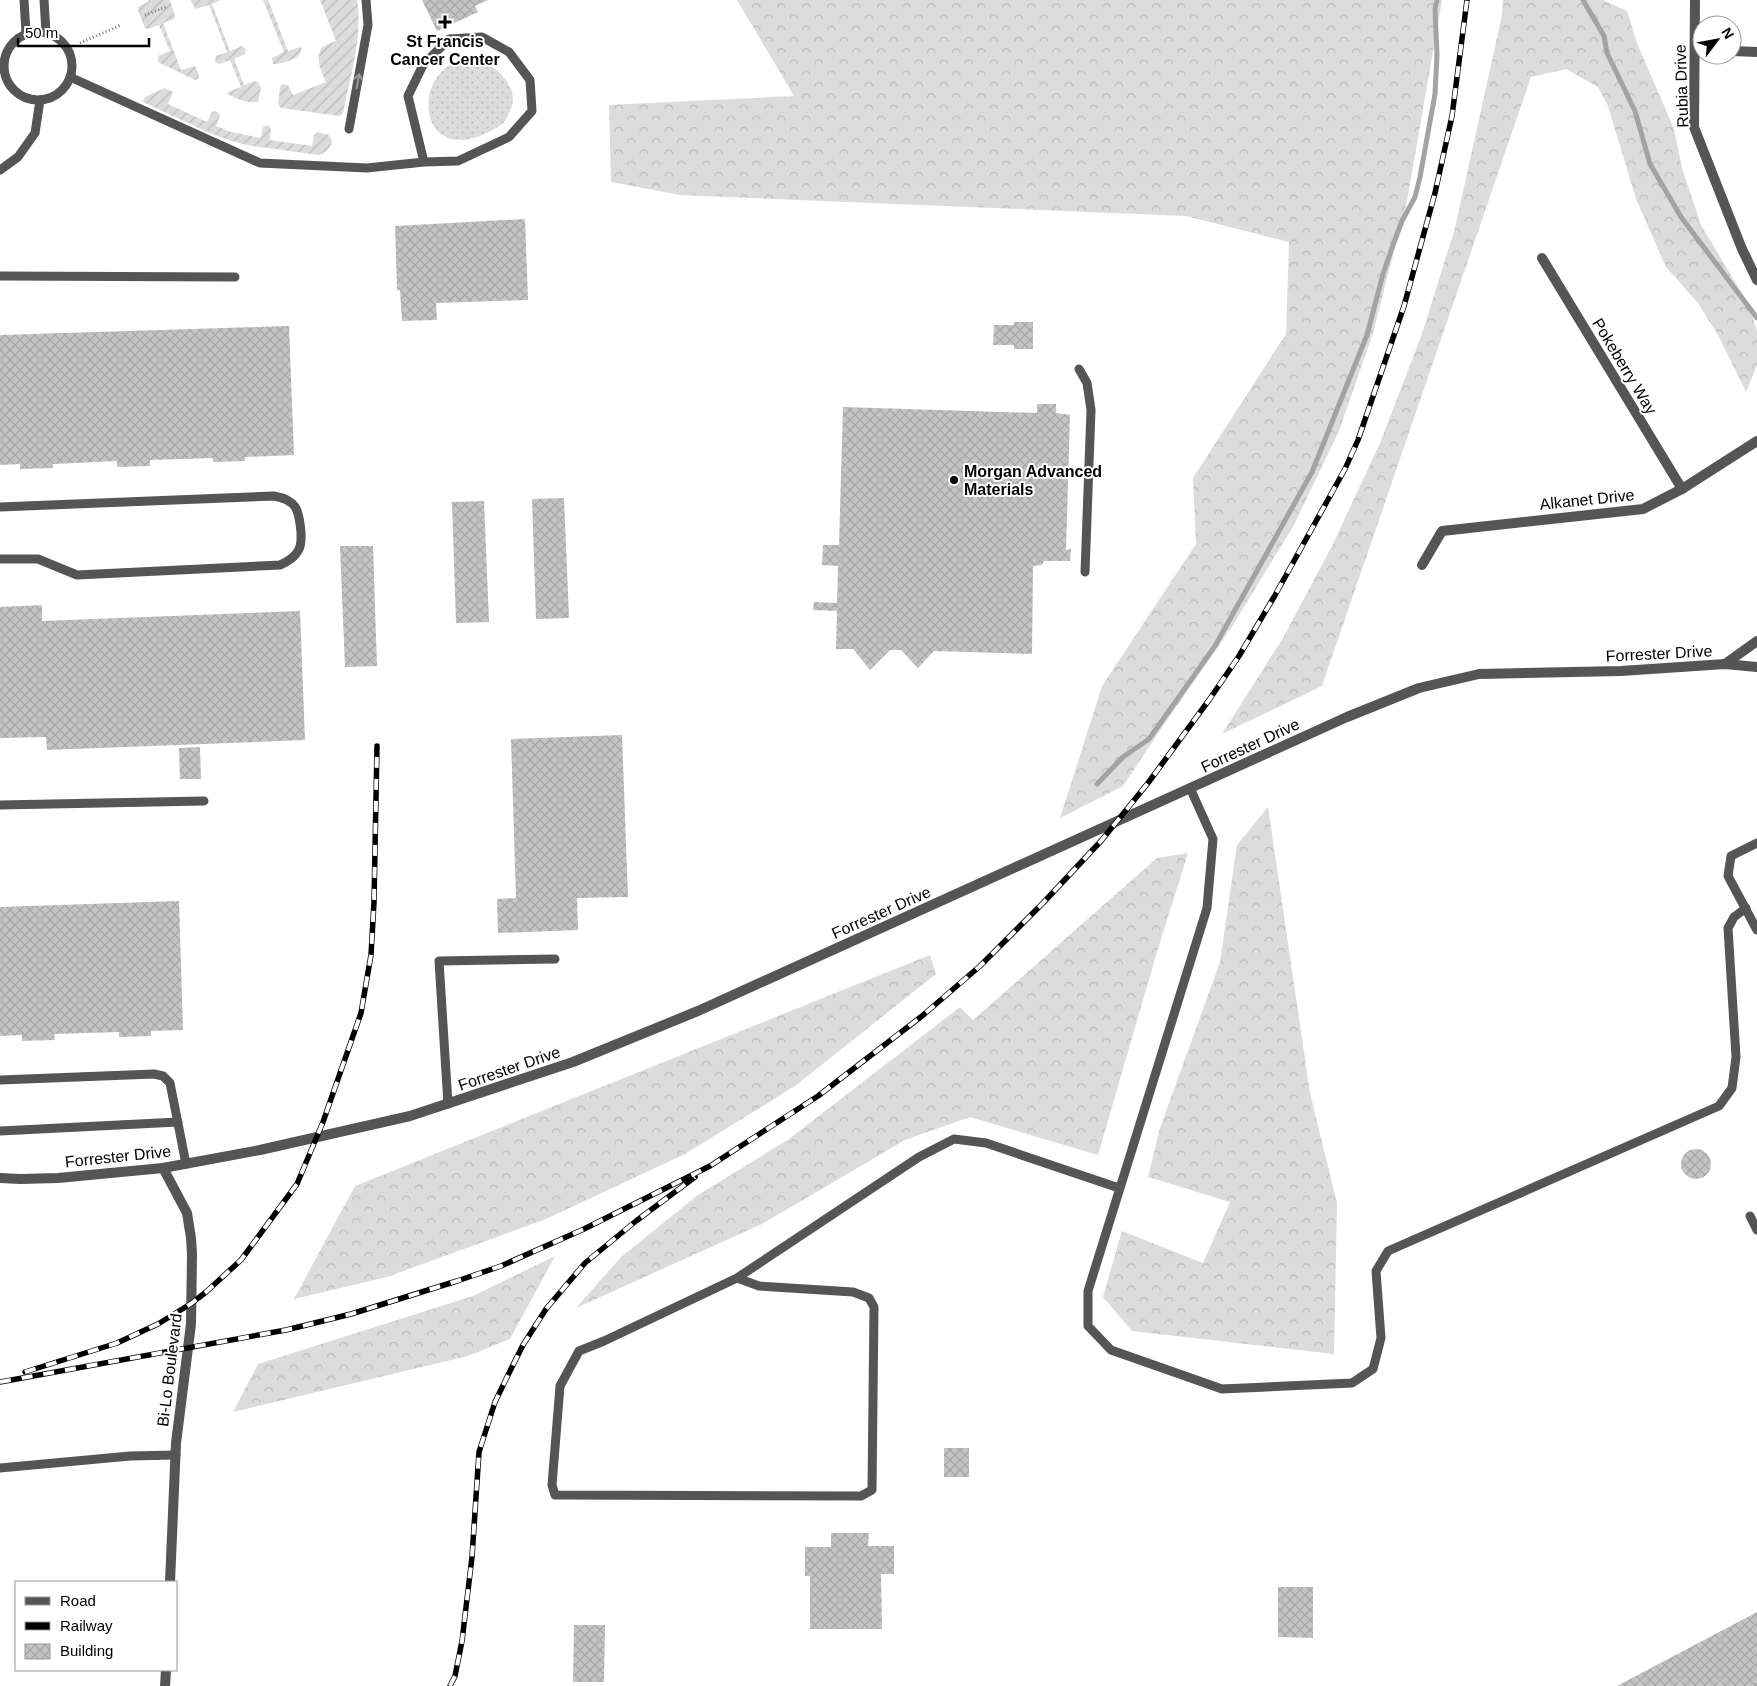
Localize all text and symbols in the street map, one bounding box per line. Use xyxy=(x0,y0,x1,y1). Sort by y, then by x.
scale bar xyxy=(18,15,149,47)
marker: St Francis Cancer Center xyxy=(438,15,452,29)
north arrow xyxy=(1692,15,1742,65)
text: 50 m xyxy=(25,24,58,41)
text: N xyxy=(1719,25,1737,42)
place label: St Francis Cancer Center xyxy=(390,33,500,68)
street label: Rubia Drive xyxy=(1672,44,1691,128)
one-way arrow xyxy=(353,73,363,89)
street label: Pokeberry Way xyxy=(1589,315,1660,417)
place label: Morgan Advanced Materials xyxy=(964,463,1102,498)
marker: Morgan Advanced Materials xyxy=(948,474,960,486)
street label: Alkanet Drive xyxy=(1539,486,1635,513)
street label: Forrester Drive xyxy=(1605,642,1713,665)
street label: Forrester Drive xyxy=(1198,715,1302,776)
street label: Forrester Drive xyxy=(829,883,933,942)
street label: Forrester Drive xyxy=(456,1043,562,1094)
street label: Forrester Drive xyxy=(64,1142,172,1171)
street label: Bi-Lo Boulevard xyxy=(154,1313,185,1428)
legend xyxy=(15,1581,178,1671)
text: Road xyxy=(60,1592,96,1609)
text: Railway xyxy=(60,1617,113,1634)
text: Building xyxy=(60,1642,113,1659)

